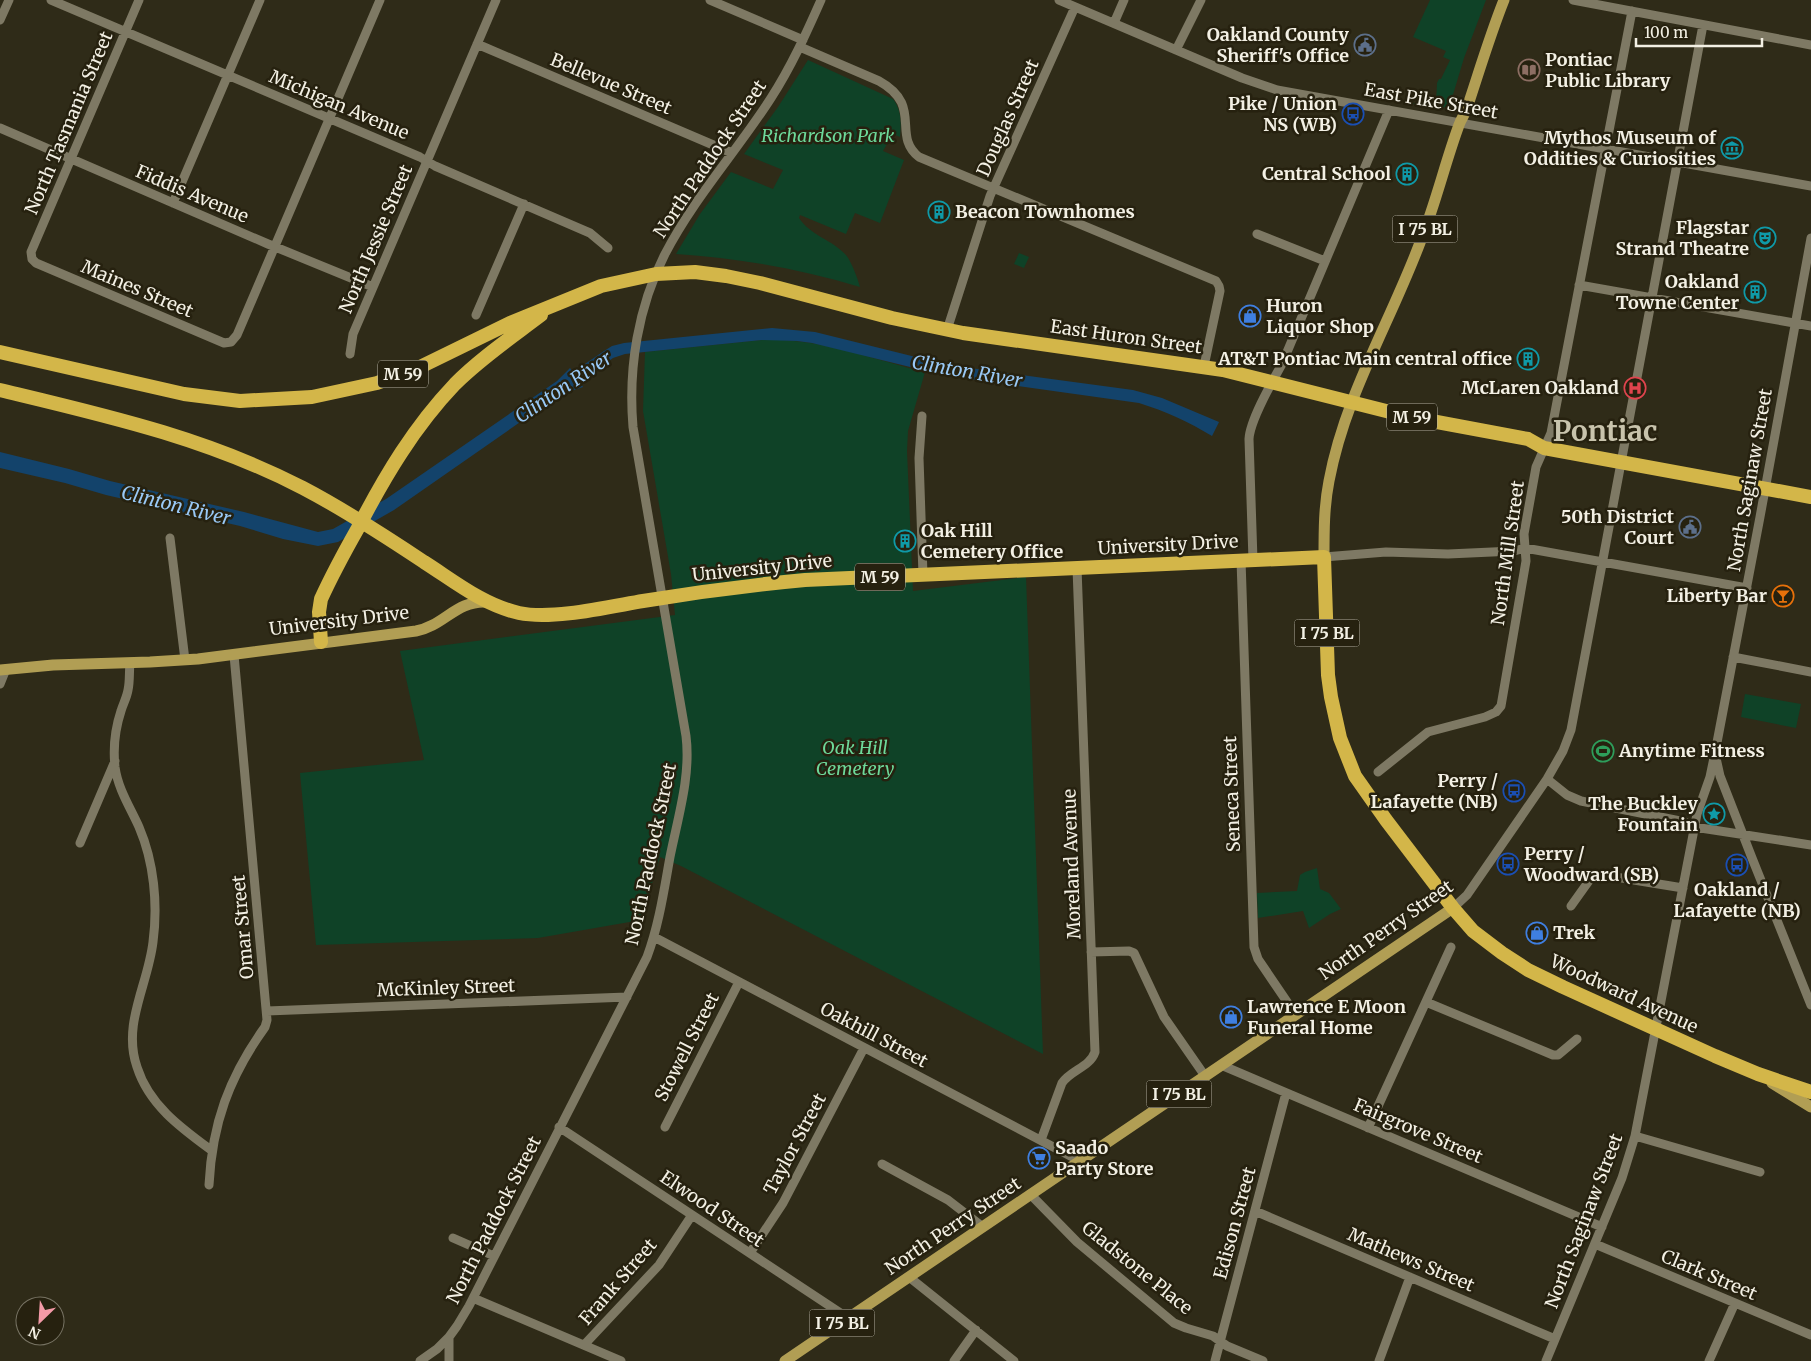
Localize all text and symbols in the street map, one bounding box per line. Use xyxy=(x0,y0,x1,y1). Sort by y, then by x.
scale bar xyxy=(1636,15,1762,47)
place label: Oakland County Sheriff's Office xyxy=(1207,23,1349,67)
text: 100 m xyxy=(1644,23,1688,42)
street label: North Tasmania Street xyxy=(20,28,118,218)
public building icon: Oakland County Sheriff's Office xyxy=(1353,33,1377,57)
street label: Bellevue Street xyxy=(547,48,675,119)
place label: Pontiac Public Library xyxy=(1545,48,1671,92)
street label: Douglas Street xyxy=(971,56,1044,180)
library icon: Pontiac Public Library xyxy=(1517,58,1541,82)
street label: Michigan Avenue xyxy=(266,65,413,144)
street label: North Paddock Street xyxy=(648,75,771,242)
street label: East Pike Street xyxy=(1362,77,1500,124)
place label: Pike / Union NS (WB) xyxy=(1228,92,1337,136)
bus stop icon: Pike / Union NS (WB) xyxy=(1341,102,1365,126)
park label: Richardson Park xyxy=(761,124,895,147)
place label: Mythos Museum of Oddities & Curiosities xyxy=(1524,126,1717,170)
museum icon: Mythos Museum of Oddities & Curiosities xyxy=(1720,136,1744,160)
street label: Fiddis Avenue xyxy=(132,159,252,228)
street label: North Jessie Street xyxy=(334,161,417,317)
place label: Central School xyxy=(1262,162,1391,185)
building icon: Central School xyxy=(1395,162,1419,186)
building icon: Beacon Townhomes xyxy=(927,200,951,224)
place label: Beacon Townhomes xyxy=(955,200,1135,223)
road number: I 75 BL xyxy=(1392,215,1458,242)
place label: Flagstar Strand Theatre xyxy=(1616,216,1749,260)
theatre icon: Flagstar Strand Theatre xyxy=(1753,226,1777,250)
street label: Maines Street xyxy=(78,255,197,322)
place label: Oakland Towne Center xyxy=(1616,270,1739,314)
building icon: Oakland Towne Center xyxy=(1743,280,1767,304)
place label: Huron Liquor Shop xyxy=(1266,294,1374,338)
shop icon: Huron Liquor Shop xyxy=(1238,304,1262,328)
street label: East Huron Street xyxy=(1049,314,1203,359)
water label: Clinton River xyxy=(510,346,616,428)
place label: AT&T Pontiac Main central office xyxy=(1217,347,1512,370)
building icon: AT&T Pontiac Main central office xyxy=(1516,347,1540,371)
water label: Clinton River xyxy=(910,349,1024,393)
road number: M 59 xyxy=(378,360,428,388)
place label: McLaren Oakland xyxy=(1461,376,1619,399)
hospital icon: McLaren Oakland xyxy=(1623,376,1647,400)
street label: North Saginaw Street xyxy=(1722,387,1777,573)
road number: M 59 xyxy=(1387,404,1437,431)
district label: Pontiac xyxy=(1553,413,1657,449)
street label: North Mill Street xyxy=(1486,479,1529,627)
water label: Clinton River xyxy=(119,480,233,530)
place label: 50th District Court xyxy=(1561,505,1675,549)
public building icon: 50th District Court xyxy=(1678,515,1702,539)
place label: Oak Hill Cemetery Office xyxy=(921,519,1063,563)
building icon: Oak Hill Cemetery Office xyxy=(893,529,917,553)
street label: University Drive xyxy=(1097,529,1239,560)
street label: University Drive xyxy=(691,549,833,586)
road number: M 59 xyxy=(855,564,905,590)
place label: Liberty Bar xyxy=(1667,584,1767,607)
bar icon: Liberty Bar xyxy=(1771,584,1795,608)
street label: University Drive xyxy=(268,601,410,640)
road number: I 75 BL xyxy=(1294,620,1360,646)
street label: Seneca Street xyxy=(1218,735,1245,853)
park label: Oak Hill Cemetery xyxy=(816,736,894,780)
sports icon: Anytime Fitness xyxy=(1591,739,1615,763)
place label: Anytime Fitness xyxy=(1618,739,1765,762)
street label: North Paddock Street xyxy=(620,761,681,947)
place label: Perry / Lafayette (NB) xyxy=(1371,769,1498,813)
bus stop icon: Perry / Lafayette (NB) xyxy=(1502,779,1526,803)
street label: Moreland Avenue xyxy=(1057,788,1086,940)
place label: The Buckley Fountain xyxy=(1588,792,1698,836)
place icon: The Buckley Fountain xyxy=(1702,802,1726,826)
place label: Perry / Woodward (SB) xyxy=(1523,842,1659,886)
bus stop icon: Perry / Woodward (SB) xyxy=(1496,852,1520,876)
bus stop icon: Oakland / Lafayette (NB) xyxy=(1725,853,1749,877)
street label: Omar Street xyxy=(226,874,259,980)
street label: North Perry Street xyxy=(1314,875,1457,985)
place label: Oakland / Lafayette (NB) xyxy=(1673,878,1801,922)
shop icon: Trek xyxy=(1525,921,1549,945)
place label: Trek xyxy=(1553,921,1596,944)
street label: Woodward Avenue xyxy=(1546,949,1702,1038)
street label: McKinley Street xyxy=(376,974,516,1001)
street label: Stowell Street xyxy=(649,988,724,1105)
place label: Lawrence E Moon Funeral Home xyxy=(1247,995,1406,1039)
street label: Oakhill Street xyxy=(816,997,932,1073)
shop icon: Lawrence E Moon Funeral Home xyxy=(1219,1005,1243,1029)
road number: I 75 BL xyxy=(1146,1080,1212,1108)
street label: Taylor Street xyxy=(758,1089,831,1198)
street label: Fairgrove Street xyxy=(1350,1093,1486,1168)
street label: North Saginaw Street xyxy=(1540,1130,1627,1311)
street label: North Paddock Street xyxy=(441,1132,546,1308)
place label: Saado Party Store xyxy=(1055,1136,1154,1180)
supermarket icon: Saado Party Store xyxy=(1027,1146,1051,1170)
street label: Edison Street xyxy=(1208,1164,1261,1282)
street label: Elwood Street xyxy=(656,1165,769,1252)
street label: North Perry Street xyxy=(880,1172,1025,1280)
street label: Gladstone Place xyxy=(1077,1216,1197,1319)
street label: Mathews Street xyxy=(1344,1222,1478,1297)
street label: Frank Street xyxy=(574,1234,661,1330)
street label: Clark Street xyxy=(1658,1244,1761,1305)
north arrow xyxy=(15,1296,65,1346)
road number: I 75 BL xyxy=(810,1310,874,1336)
text: N xyxy=(26,1322,43,1343)

